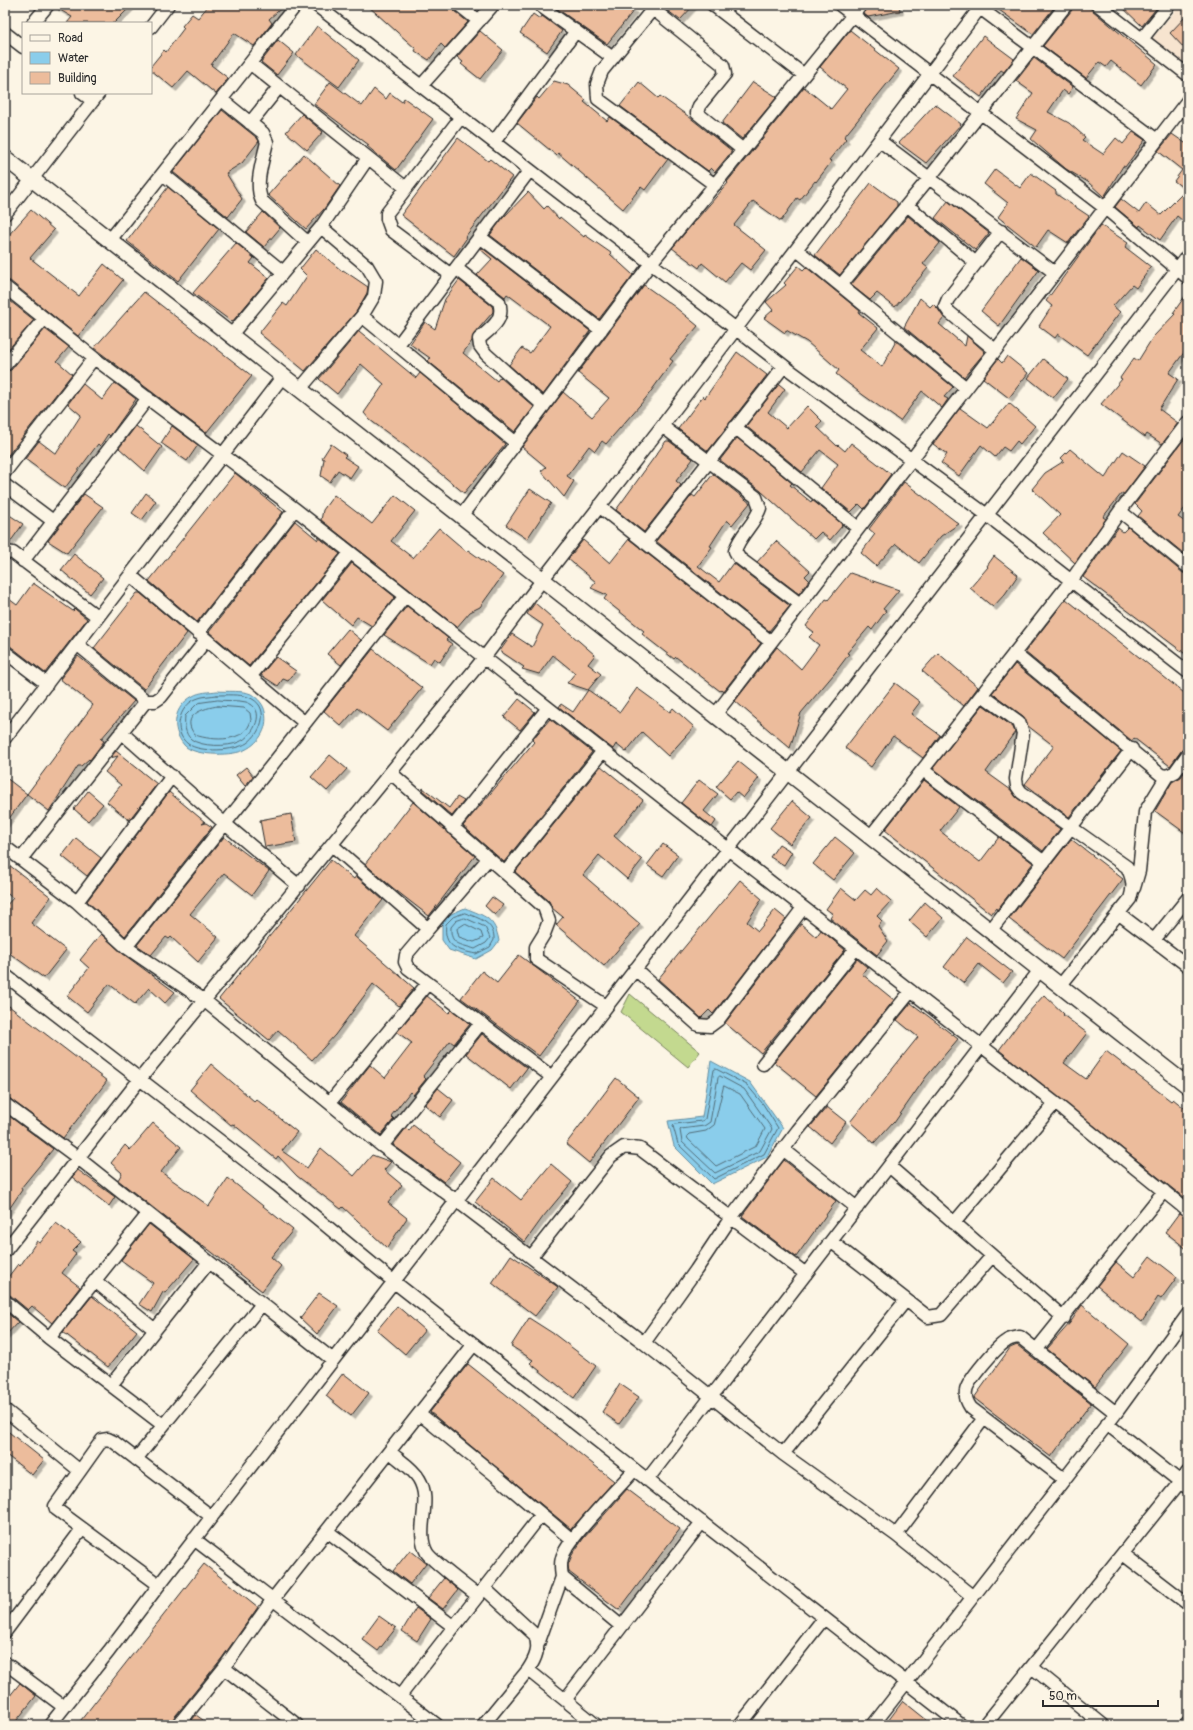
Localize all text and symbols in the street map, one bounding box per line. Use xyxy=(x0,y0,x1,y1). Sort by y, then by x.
legend xyxy=(22,22,152,94)
text: Road xyxy=(58,31,83,46)
text: Water xyxy=(58,51,89,66)
text: Building xyxy=(58,71,97,86)
scale bar xyxy=(1043,1682,1158,1708)
text: 50 m xyxy=(1049,1689,1077,1704)

